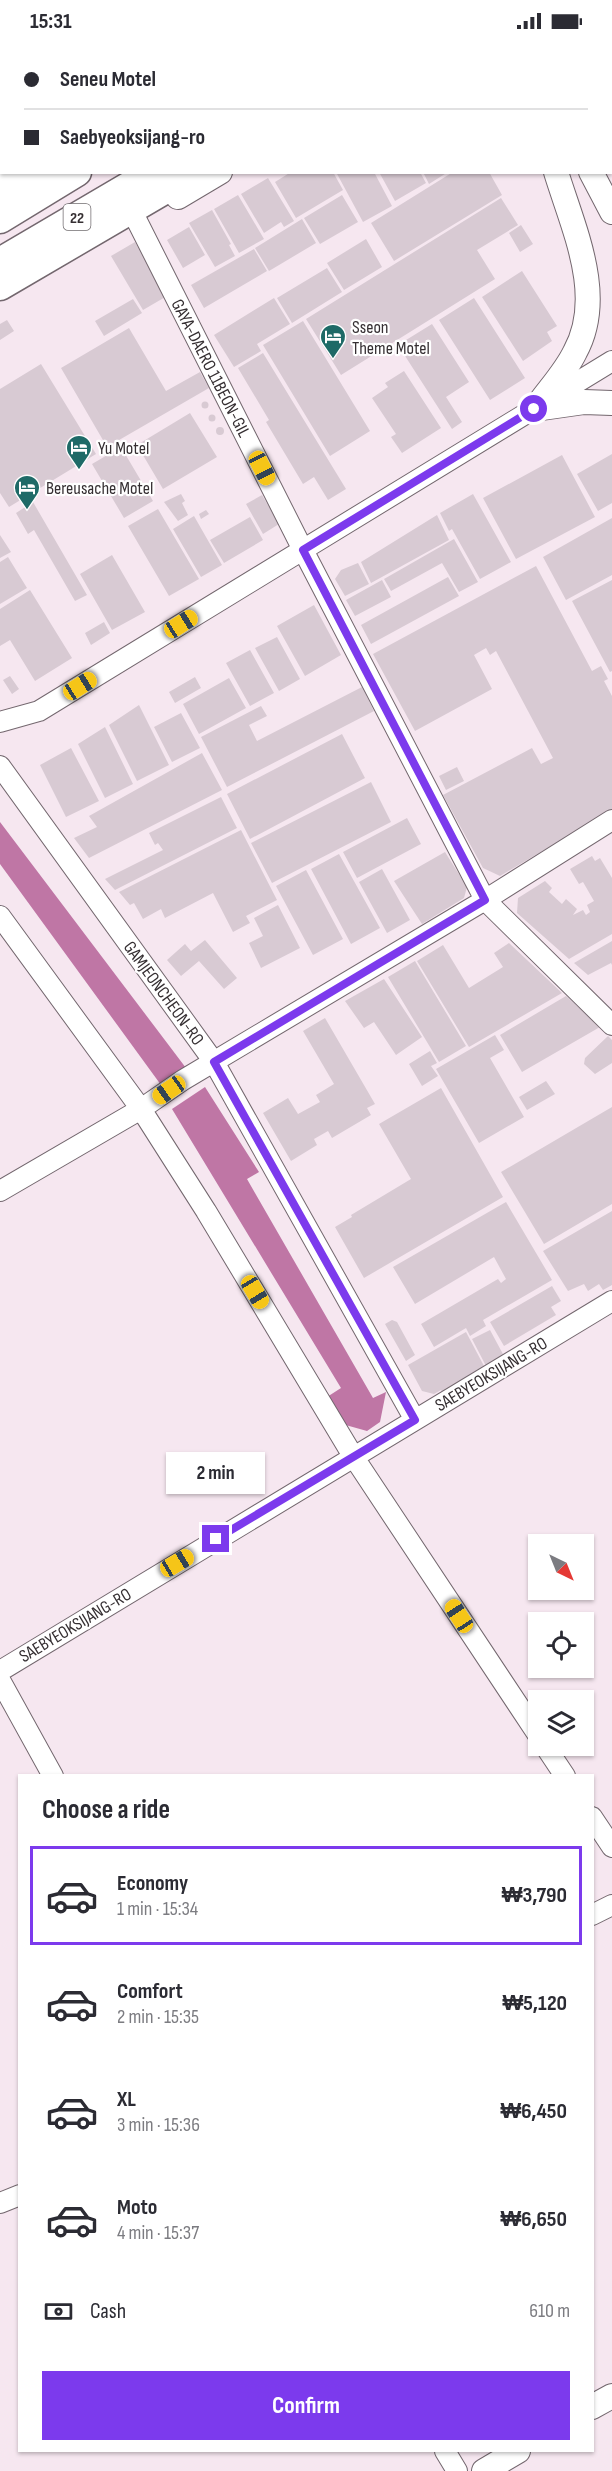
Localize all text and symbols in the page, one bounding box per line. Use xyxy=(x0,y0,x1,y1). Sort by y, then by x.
text: 15:31 xyxy=(30,8,72,35)
text: Seneu Motel xyxy=(60,66,156,93)
text: Saebyeoksijang-ro xyxy=(60,124,205,151)
road number: 22 xyxy=(64,204,90,230)
street label: GAYA-DAERO 11BEON-GIL xyxy=(167,296,255,441)
place label: Sseon Theme Motel xyxy=(352,317,430,359)
hotel icon: Sseon Theme Motel xyxy=(318,322,348,360)
route start xyxy=(520,395,547,422)
hotel icon: Yu Motel xyxy=(64,433,94,471)
place label: Yu Motel xyxy=(98,438,149,459)
car xyxy=(246,448,278,488)
hotel icon: Bereusache Motel xyxy=(12,473,42,511)
place label: Bereusache Motel xyxy=(46,478,153,499)
car xyxy=(161,607,201,641)
car xyxy=(60,669,100,703)
street label: GAMJEONCHEON-RO xyxy=(119,937,208,1049)
car xyxy=(149,1072,189,1108)
car xyxy=(238,1272,272,1312)
street label: SAEBYEOKSIJANG-RO xyxy=(431,1333,551,1416)
callout: 2 min xyxy=(166,1452,266,1494)
text: 2 min xyxy=(196,1461,235,1485)
route end xyxy=(202,1525,229,1552)
north arrow xyxy=(528,1534,594,1600)
map controls xyxy=(528,1534,594,1756)
car xyxy=(157,1546,197,1580)
street label: SAEBYEOKSIJANG-RO xyxy=(15,1584,135,1667)
car xyxy=(442,1596,476,1636)
button: locate xyxy=(528,1612,594,1678)
button: layers xyxy=(528,1690,594,1756)
text: Choose a ride xyxy=(42,1794,170,1826)
icon: car xyxy=(45,1869,99,1923)
text: Economy xyxy=(117,1870,188,1897)
text: ₩3,790 xyxy=(502,1882,567,1909)
text: 1 min · 15:34 xyxy=(117,1897,198,1921)
icon: car xyxy=(45,1977,99,2031)
text: Comfort xyxy=(117,1978,183,2005)
text: ₩5,120 xyxy=(502,1990,567,2017)
text: 2 min · 15:35 xyxy=(117,2005,199,2029)
icon: car xyxy=(45,2085,99,2139)
text: XL xyxy=(117,2086,136,2113)
text: ₩6,450 xyxy=(500,2098,567,2125)
text: 3 min · 15:36 xyxy=(117,2113,200,2137)
icon: car xyxy=(45,2193,99,2247)
text: Moto xyxy=(117,2194,157,2221)
text: ₩6,650 xyxy=(501,2206,567,2233)
text: 4 min · 15:37 xyxy=(117,2221,199,2245)
icon: cash xyxy=(42,2295,75,2328)
text: Cash xyxy=(90,2298,126,2325)
text: 610 m xyxy=(529,2299,570,2323)
button: Confirm xyxy=(42,2371,570,2440)

